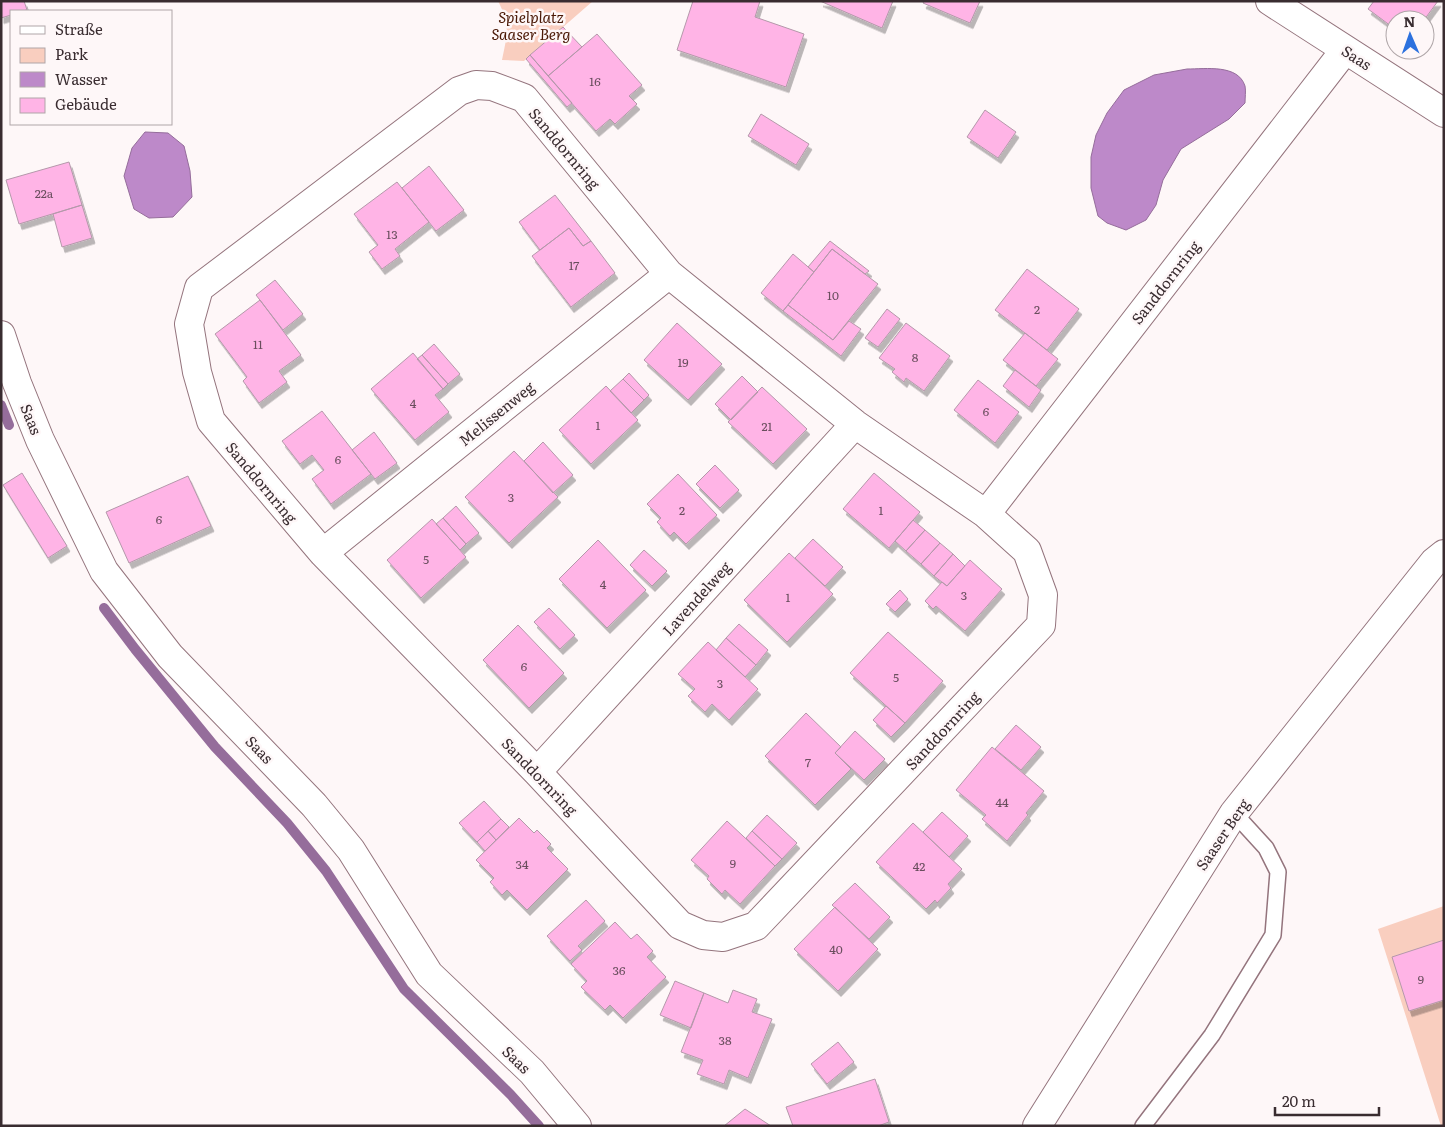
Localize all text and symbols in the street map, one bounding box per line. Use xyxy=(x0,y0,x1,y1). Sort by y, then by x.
park label: Spielplatz Saaser Berg xyxy=(492,5,570,45)
legend xyxy=(10,10,172,125)
north arrow xyxy=(1385,10,1435,60)
text: N xyxy=(1403,11,1416,31)
text: Straße xyxy=(55,17,103,40)
street label: Saas xyxy=(1337,39,1377,75)
text: Park xyxy=(55,42,89,65)
text: Wasser xyxy=(55,67,107,90)
house number: 16 xyxy=(589,72,601,90)
text: Gebäude xyxy=(55,92,117,115)
street label: Sanddornring xyxy=(524,102,607,194)
house number: 22a xyxy=(35,184,54,202)
house number: 13 xyxy=(386,225,398,243)
street label: Sanddornring xyxy=(1125,235,1205,329)
house number: 17 xyxy=(569,256,579,274)
house number: 10 xyxy=(827,286,839,304)
house number: 2 xyxy=(1034,300,1040,318)
house number: 11 xyxy=(253,335,263,353)
house number: 8 xyxy=(912,348,919,366)
house number: 19 xyxy=(677,353,689,371)
street label: Melissenweg xyxy=(453,375,539,451)
house number: 4 xyxy=(410,394,417,412)
street label: Saas xyxy=(15,400,49,438)
house number: 6 xyxy=(983,402,990,420)
house number: 1 xyxy=(596,416,601,434)
house number: 21 xyxy=(762,417,773,435)
street label: Sanddornring xyxy=(221,436,304,528)
house number: 6 xyxy=(335,450,342,468)
house number: 3 xyxy=(508,488,514,506)
house number: 2 xyxy=(679,501,685,519)
house number: 1 xyxy=(879,501,884,519)
house number: 6 xyxy=(156,510,163,528)
house number: 5 xyxy=(423,550,429,568)
street label: Lavendelweg xyxy=(656,555,736,640)
house number: 4 xyxy=(600,575,607,593)
house number: 3 xyxy=(961,586,967,604)
house number: 1 xyxy=(786,588,791,606)
house number: 6 xyxy=(521,657,528,675)
house number: 5 xyxy=(893,668,899,686)
house number: 3 xyxy=(717,674,723,692)
street label: Sanddornring xyxy=(899,685,985,775)
street label: Saas xyxy=(241,730,279,769)
street label: Sanddornring xyxy=(497,732,584,821)
house number: 7 xyxy=(805,753,811,771)
house number: 44 xyxy=(995,793,1009,811)
street label: Saaser Berg xyxy=(1189,793,1255,875)
house number: 9 xyxy=(730,854,736,872)
house number: 34 xyxy=(515,855,529,873)
house number: 42 xyxy=(913,857,925,875)
house number: 40 xyxy=(829,940,843,958)
house number: 36 xyxy=(613,961,626,979)
house number: 9 xyxy=(1418,970,1424,988)
house number: 38 xyxy=(718,1031,732,1049)
street label: Saas xyxy=(498,1040,537,1078)
scale bar xyxy=(1275,1084,1379,1116)
text: 20 m xyxy=(1282,1089,1316,1112)

